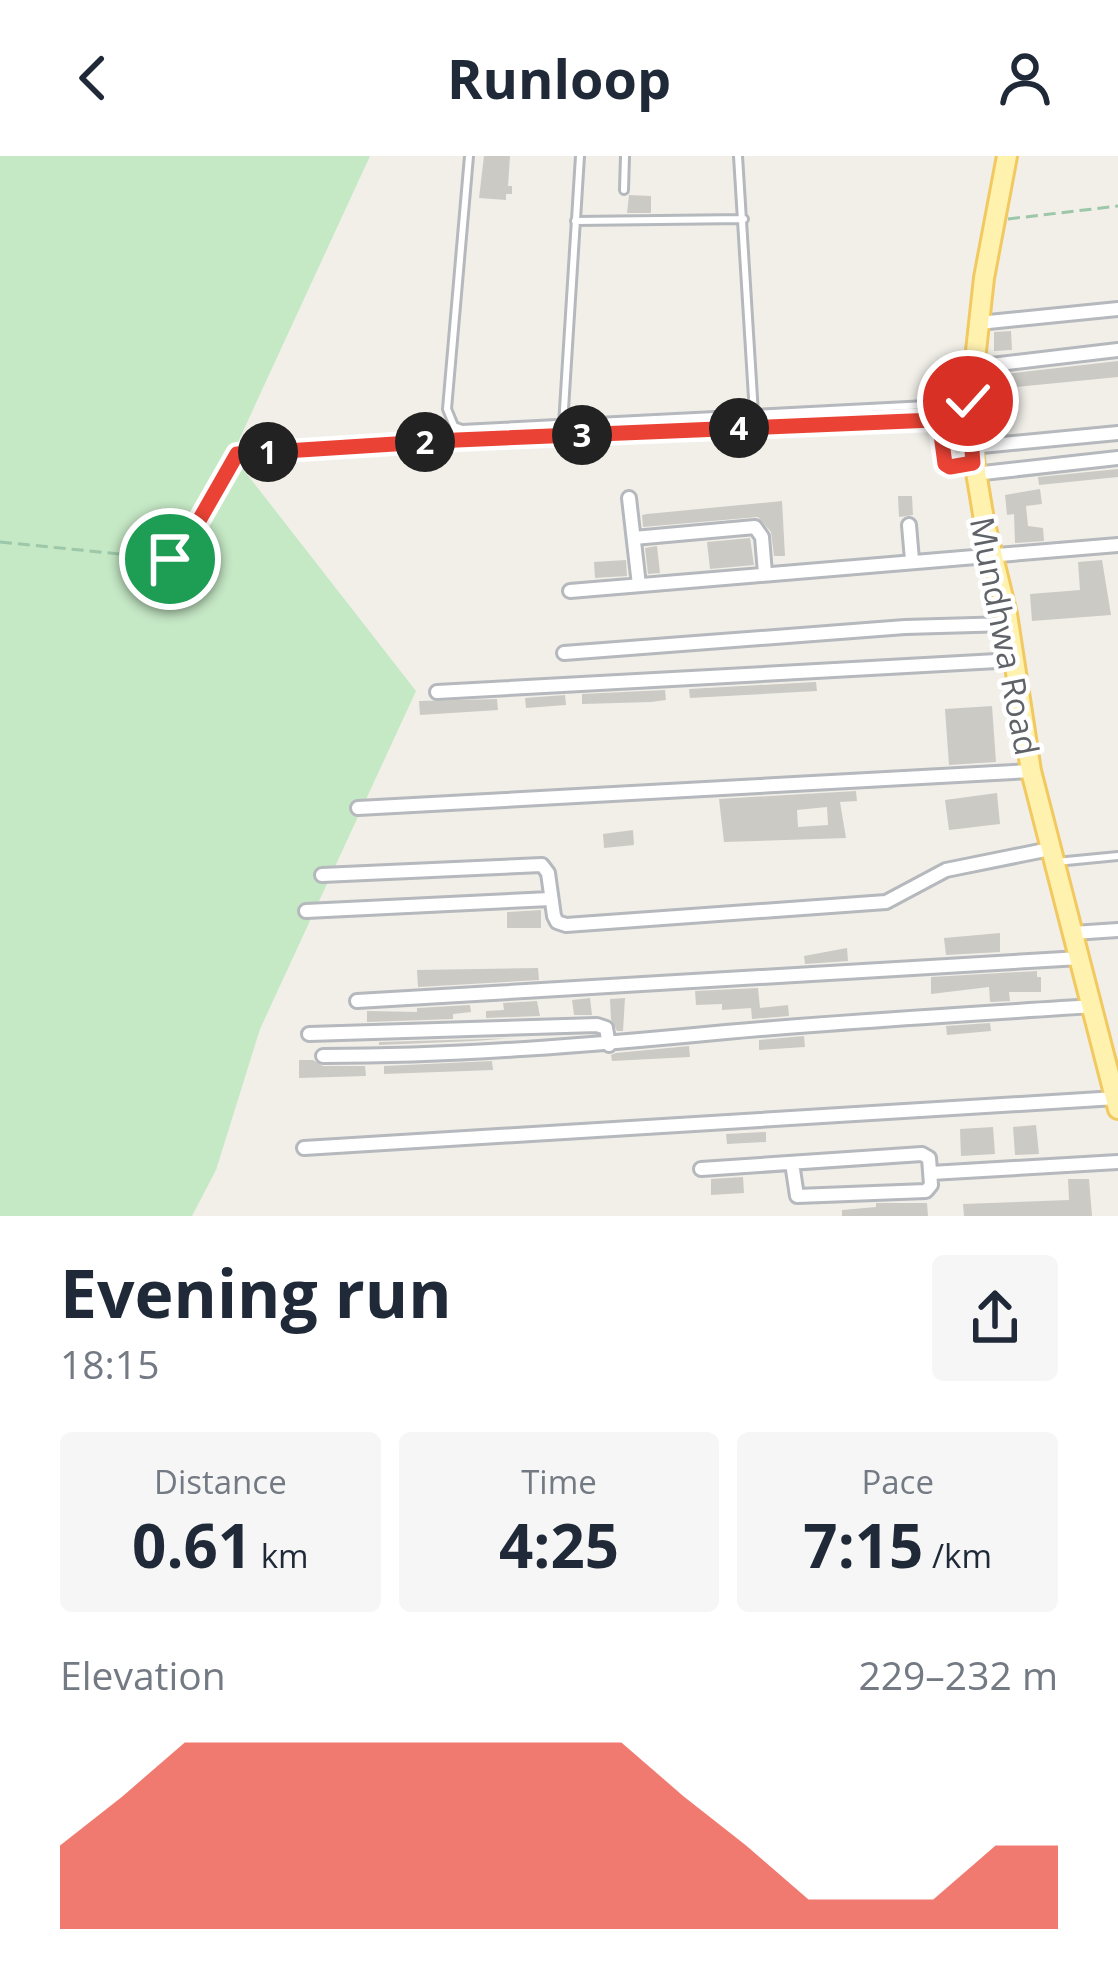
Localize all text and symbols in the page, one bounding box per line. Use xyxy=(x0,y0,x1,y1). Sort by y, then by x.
text: Runloop xyxy=(447,41,671,115)
icon: back xyxy=(60,45,126,111)
icon: person xyxy=(992,45,1058,111)
pin xyxy=(917,350,1019,452)
icon: check xyxy=(935,368,1001,434)
pin: 4 xyxy=(709,398,769,458)
pin: 3 xyxy=(552,405,612,465)
text: 4 xyxy=(730,405,748,450)
pin: 2 xyxy=(395,412,455,472)
text: 3 xyxy=(573,412,591,457)
text: 2 xyxy=(416,419,434,464)
pin: 1 xyxy=(238,422,298,482)
text: 1 xyxy=(259,429,277,474)
pin xyxy=(119,508,221,610)
street label: Mundhwa Road xyxy=(960,513,1050,759)
icon: arrive xyxy=(137,526,203,592)
text: Evening run xyxy=(60,1247,452,1337)
button: share xyxy=(932,1255,1058,1381)
text: 18:15 xyxy=(60,1337,159,1390)
text: Distance xyxy=(154,1459,287,1504)
text: Time xyxy=(521,1459,597,1504)
text: Pace xyxy=(861,1459,934,1504)
text: 0.61 xyxy=(132,1504,252,1586)
text: 4:25 xyxy=(499,1504,619,1586)
text: 7:15 xyxy=(803,1504,923,1586)
text: km xyxy=(252,1533,309,1578)
text: /km xyxy=(923,1533,992,1578)
text: Elevation xyxy=(60,1648,226,1701)
text: 229–232 m xyxy=(858,1648,1058,1701)

